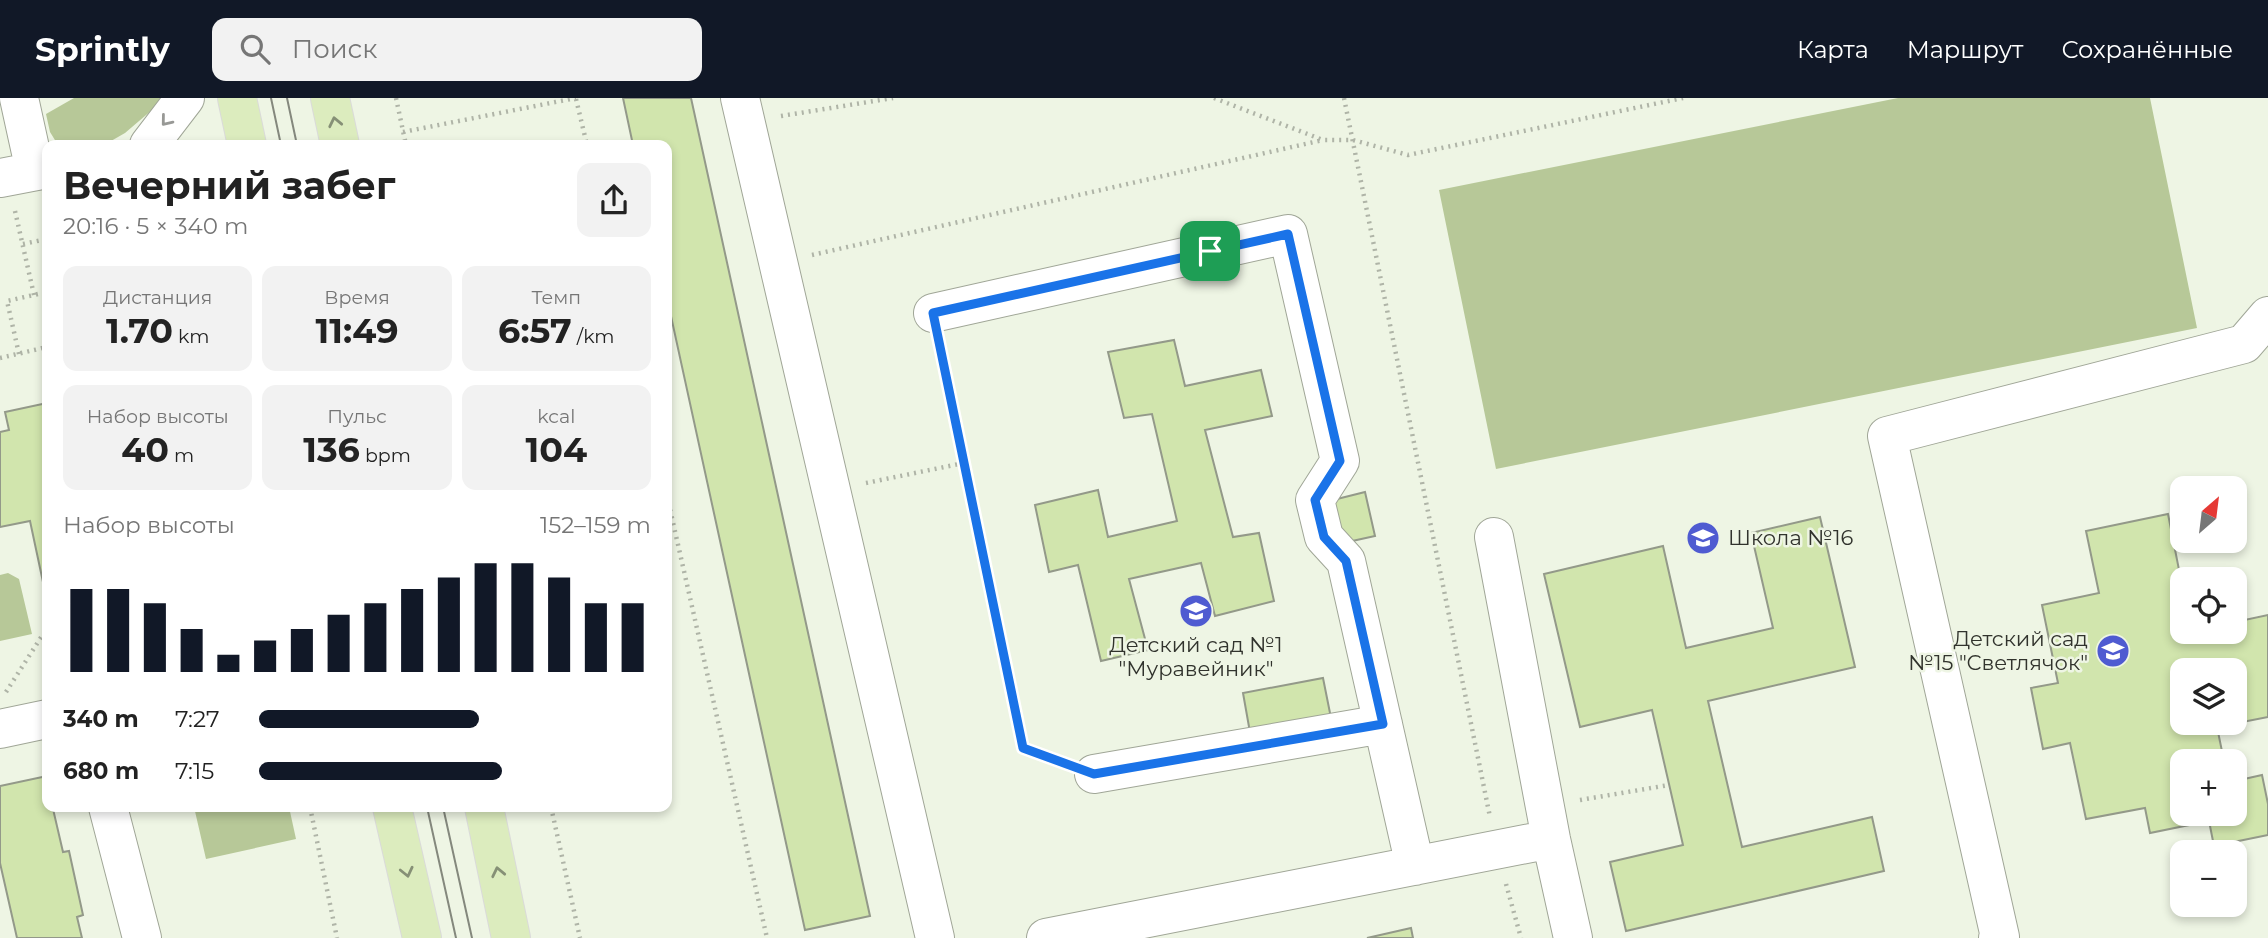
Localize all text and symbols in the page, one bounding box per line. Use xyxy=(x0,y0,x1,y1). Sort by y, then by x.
search box xyxy=(212,18,702,81)
text: Sprintly xyxy=(35,29,170,69)
icon: search xyxy=(236,30,274,68)
text: Поиск xyxy=(292,33,377,65)
text: Карта xyxy=(1797,35,1869,64)
text: Маршрут xyxy=(1907,35,2023,64)
text: Сохранённые xyxy=(2061,35,2233,64)
one-way arrow xyxy=(162,114,175,126)
one-way arrow xyxy=(328,116,343,128)
text: Вечерний забег xyxy=(63,162,396,209)
button: share xyxy=(577,163,651,237)
text: 20:16 · 5 × 340 m xyxy=(63,212,248,240)
pin xyxy=(1180,221,1240,281)
icon: arrive xyxy=(1191,232,1229,270)
text: Дистанция xyxy=(103,286,212,309)
text: Время xyxy=(324,286,390,309)
text: Темп xyxy=(531,286,581,309)
text: 1.70 xyxy=(106,309,173,352)
text: 11:49 xyxy=(316,309,398,352)
text: 6:57 xyxy=(498,309,572,352)
text: km xyxy=(173,325,209,348)
text: /km xyxy=(572,325,615,348)
text: Набор высоты xyxy=(87,405,229,428)
text: Пульс xyxy=(327,405,387,428)
text: kcal xyxy=(537,405,575,428)
text: 40 xyxy=(121,428,169,471)
text: 136 xyxy=(303,428,360,471)
text: 104 xyxy=(526,428,587,471)
text: m xyxy=(169,444,194,467)
text: bpm xyxy=(360,444,411,467)
north arrow xyxy=(2170,476,2247,553)
map controls xyxy=(2170,476,2247,917)
text: Набор высоты xyxy=(63,511,235,539)
text: 152–159 m xyxy=(540,511,651,539)
school or university icon: Школа №16 xyxy=(1684,519,1722,557)
place label: Школа №16 xyxy=(1728,525,1853,550)
button: locate xyxy=(2170,567,2247,644)
school or university icon: Детский сад №1 "Муравейник" xyxy=(1177,592,1215,630)
place label: Детский сад №15 "Светлячок" xyxy=(1908,626,2088,675)
place label: Детский сад №1 "Муравейник" xyxy=(1109,632,1283,681)
school or university icon: Детский сад №15 "Светлячок" xyxy=(2094,632,2132,670)
button: layers xyxy=(2170,658,2247,735)
text: 340 m xyxy=(63,705,139,733)
text: 7:27 xyxy=(175,705,220,733)
button: + xyxy=(2170,749,2247,826)
text: 680 m xyxy=(63,757,139,785)
text: 7:15 xyxy=(175,757,214,785)
button: − xyxy=(2170,840,2247,917)
one-way arrow xyxy=(398,866,413,878)
one-way arrow xyxy=(491,866,506,878)

